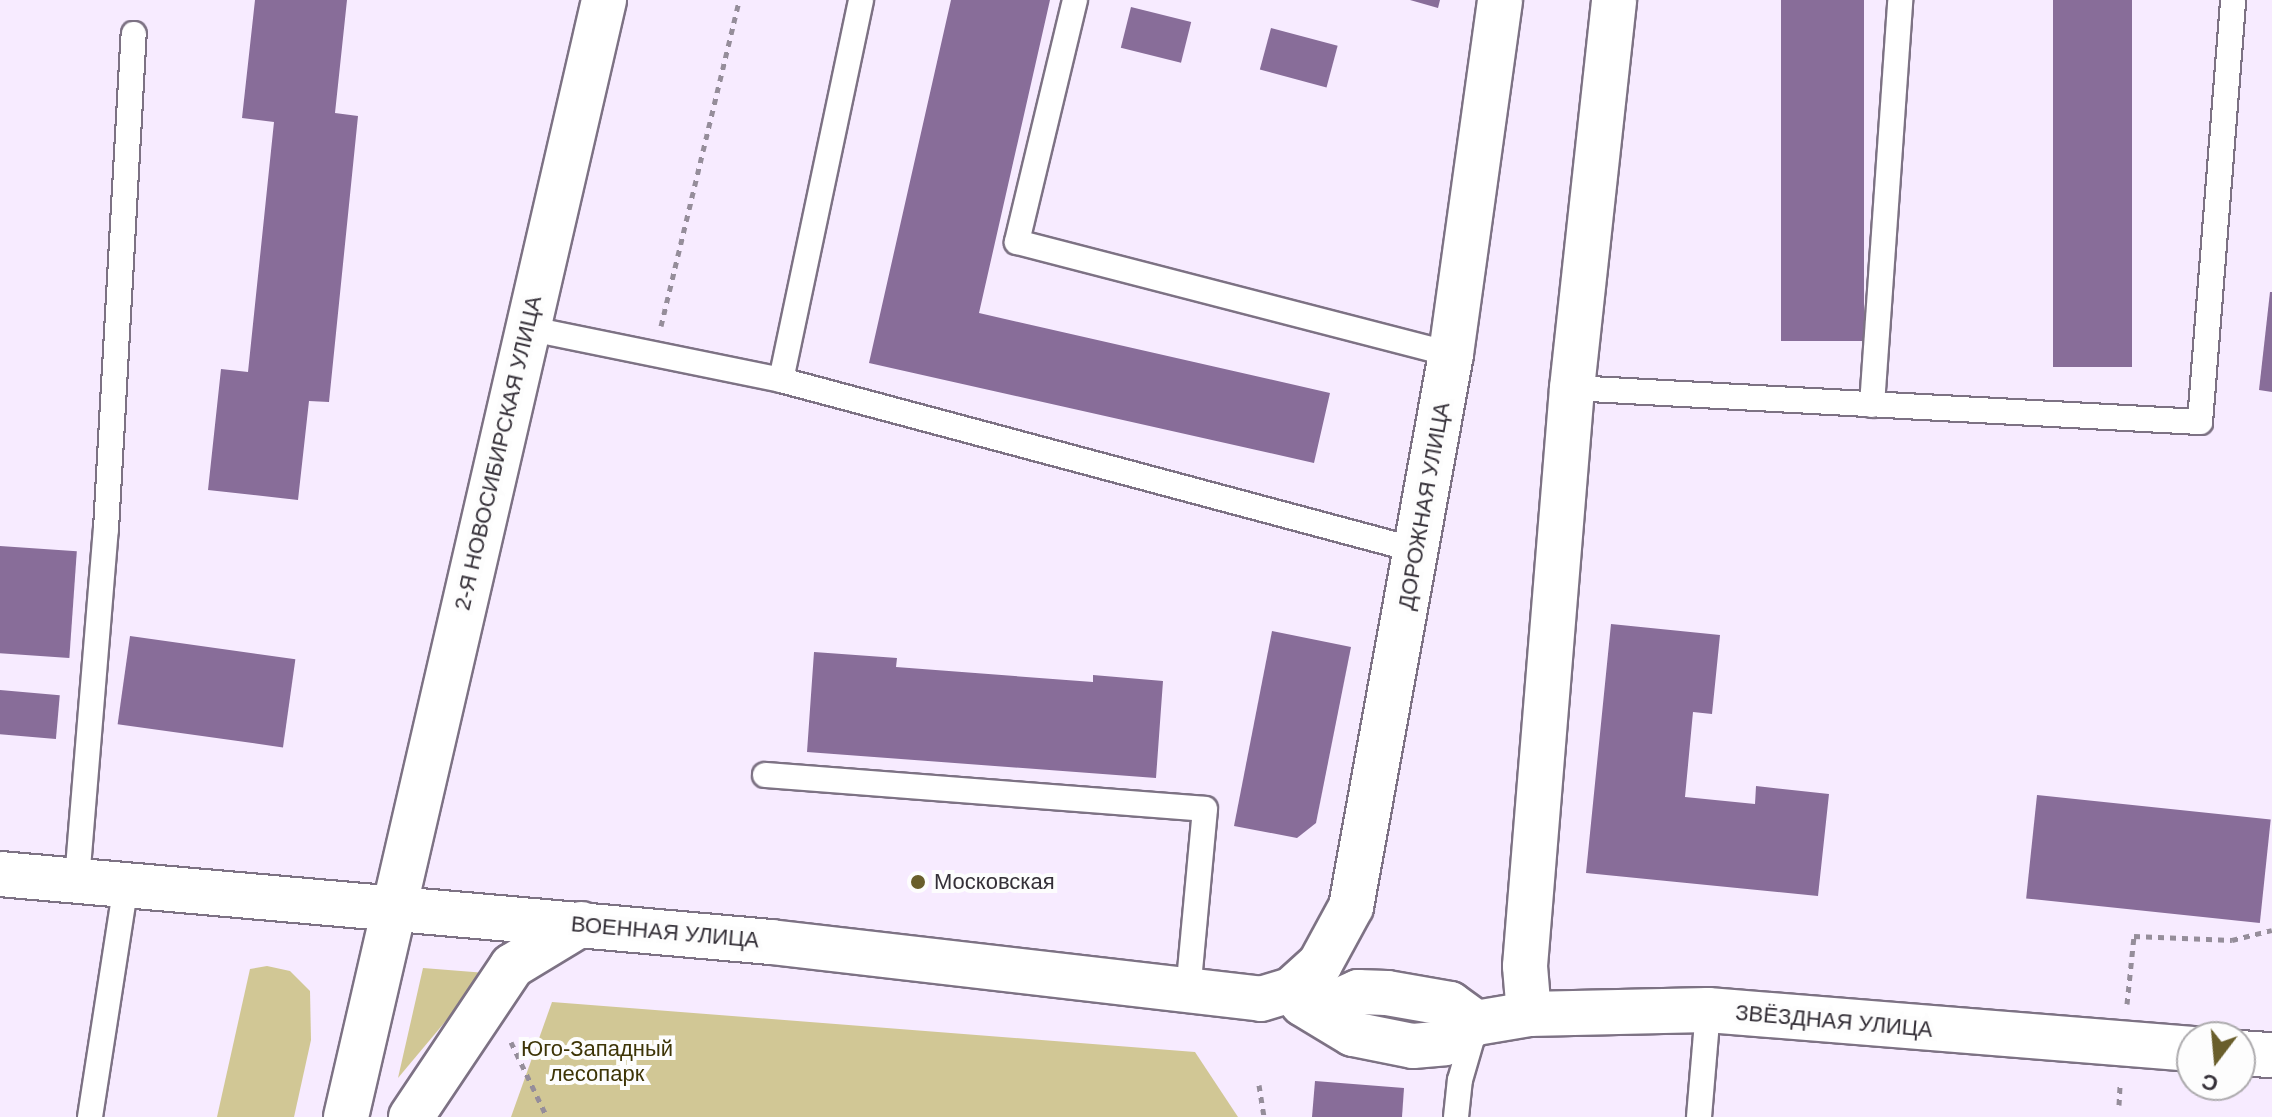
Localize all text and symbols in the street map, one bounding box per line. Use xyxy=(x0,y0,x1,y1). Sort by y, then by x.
street label: 2-Я НОВОСИБИРСКАЯ УЛИЦА xyxy=(449,293,547,613)
street label: ДОРОЖНАЯ УЛИЦА xyxy=(1393,400,1455,612)
place label: Московская xyxy=(934,869,1055,895)
marker: Московская xyxy=(909,873,927,891)
street label: ВОЕННАЯ УЛИЦА xyxy=(570,911,760,953)
street label: ЗВЁЗДНАЯ УЛИЦА xyxy=(1734,999,1934,1043)
north arrow xyxy=(2176,1021,2256,1101)
park label: Юго-Западный лесопарк xyxy=(521,1035,673,1086)
text: С xyxy=(2199,1068,2221,1097)

